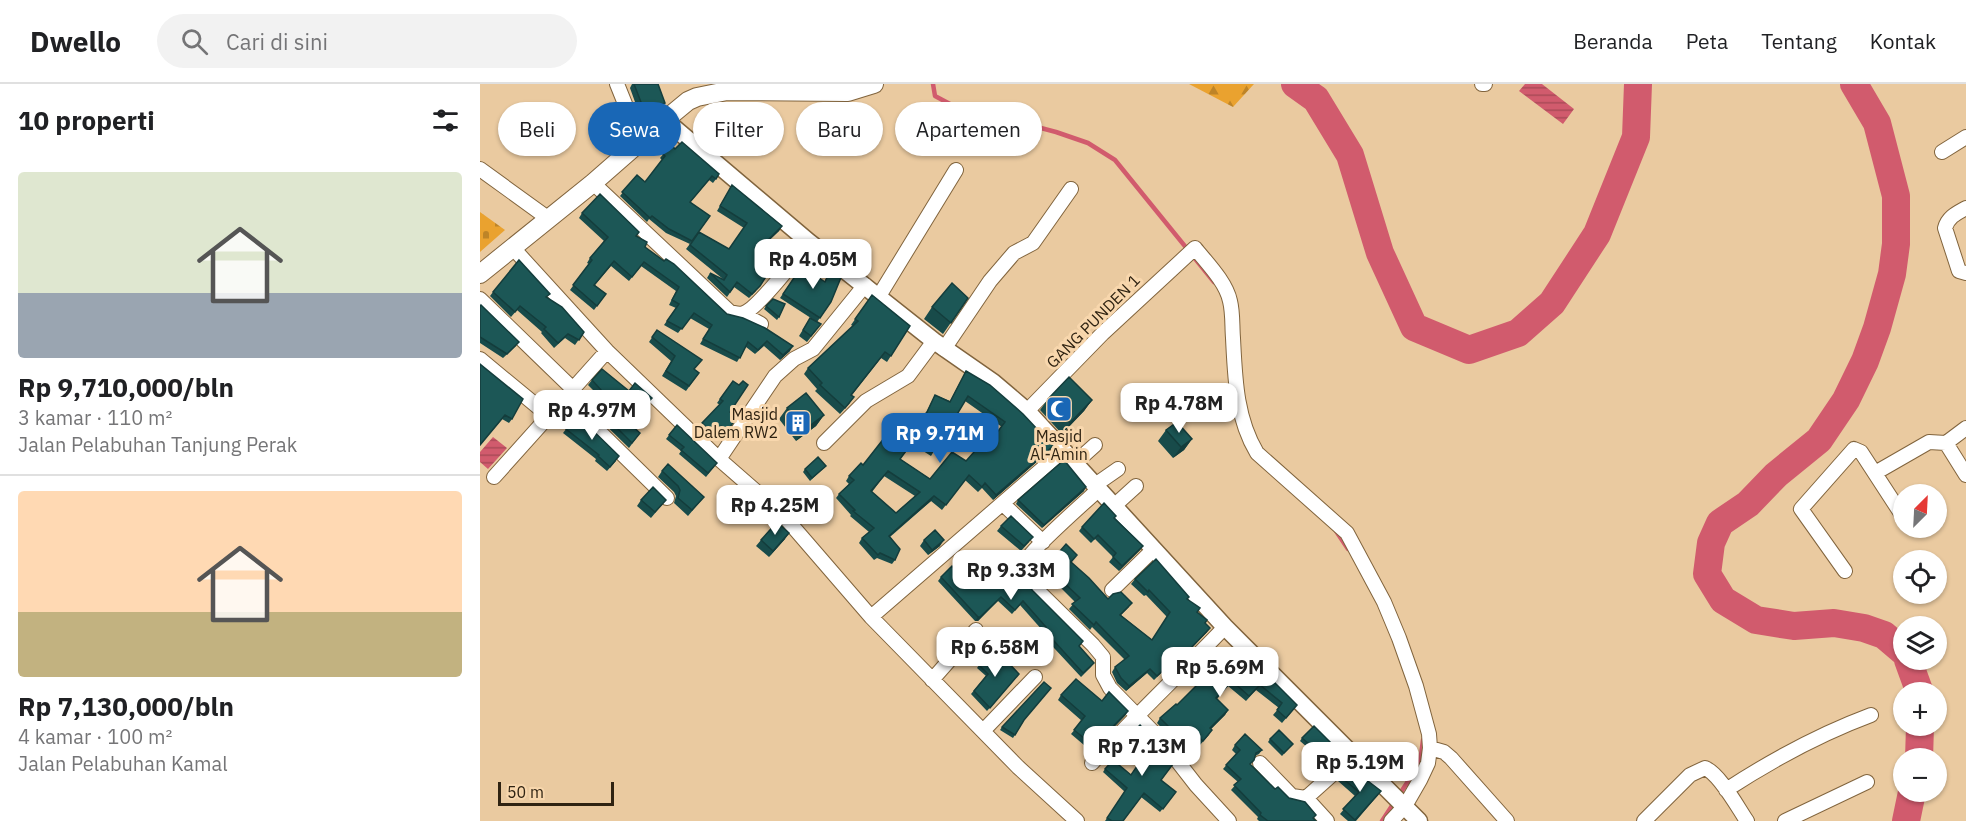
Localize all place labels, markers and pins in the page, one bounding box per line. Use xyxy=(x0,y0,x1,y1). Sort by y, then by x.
pin: Rp 4.05M xyxy=(751,239,875,290)
pin: Rp 4.78M xyxy=(1117,383,1241,434)
pin: Rp 4.97M xyxy=(530,390,654,441)
mosque icon: Masjid Al-Amin xyxy=(1044,394,1074,424)
place label: Masjid Dalem RW2 xyxy=(694,404,778,442)
building icon: Masjid Dalem RW2 xyxy=(783,408,813,438)
pin: Rp 9.71M xyxy=(878,413,1002,464)
place label: Masjid Al-Amin xyxy=(1030,426,1088,464)
pin: Rp 4.25M xyxy=(713,485,837,536)
pin: Rp 9.33M xyxy=(949,550,1073,601)
pin: Rp 6.58M xyxy=(933,627,1057,678)
pin: Rp 5.69M xyxy=(1158,647,1282,698)
pin: Rp 7.13M xyxy=(1080,726,1204,777)
pin: Rp 5.19M xyxy=(1298,742,1422,793)

